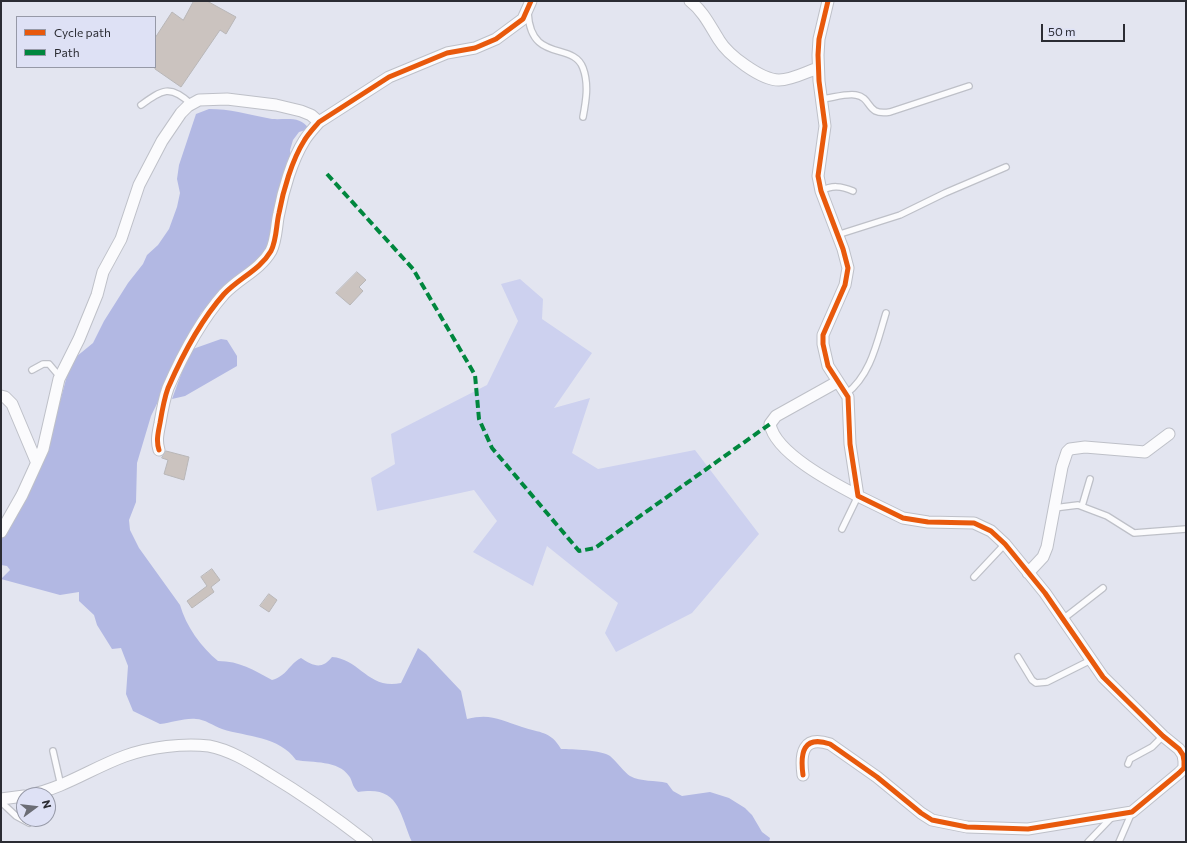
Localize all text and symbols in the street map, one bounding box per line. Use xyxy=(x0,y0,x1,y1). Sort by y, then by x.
legend xyxy=(16,16,156,68)
scale bar xyxy=(1043,16,1127,42)
text: 50 m xyxy=(1048,24,1076,38)
text: Cycle path xyxy=(54,25,111,39)
text: Path xyxy=(54,45,80,59)
north arrow xyxy=(16,787,56,827)
text: N xyxy=(40,798,54,810)

